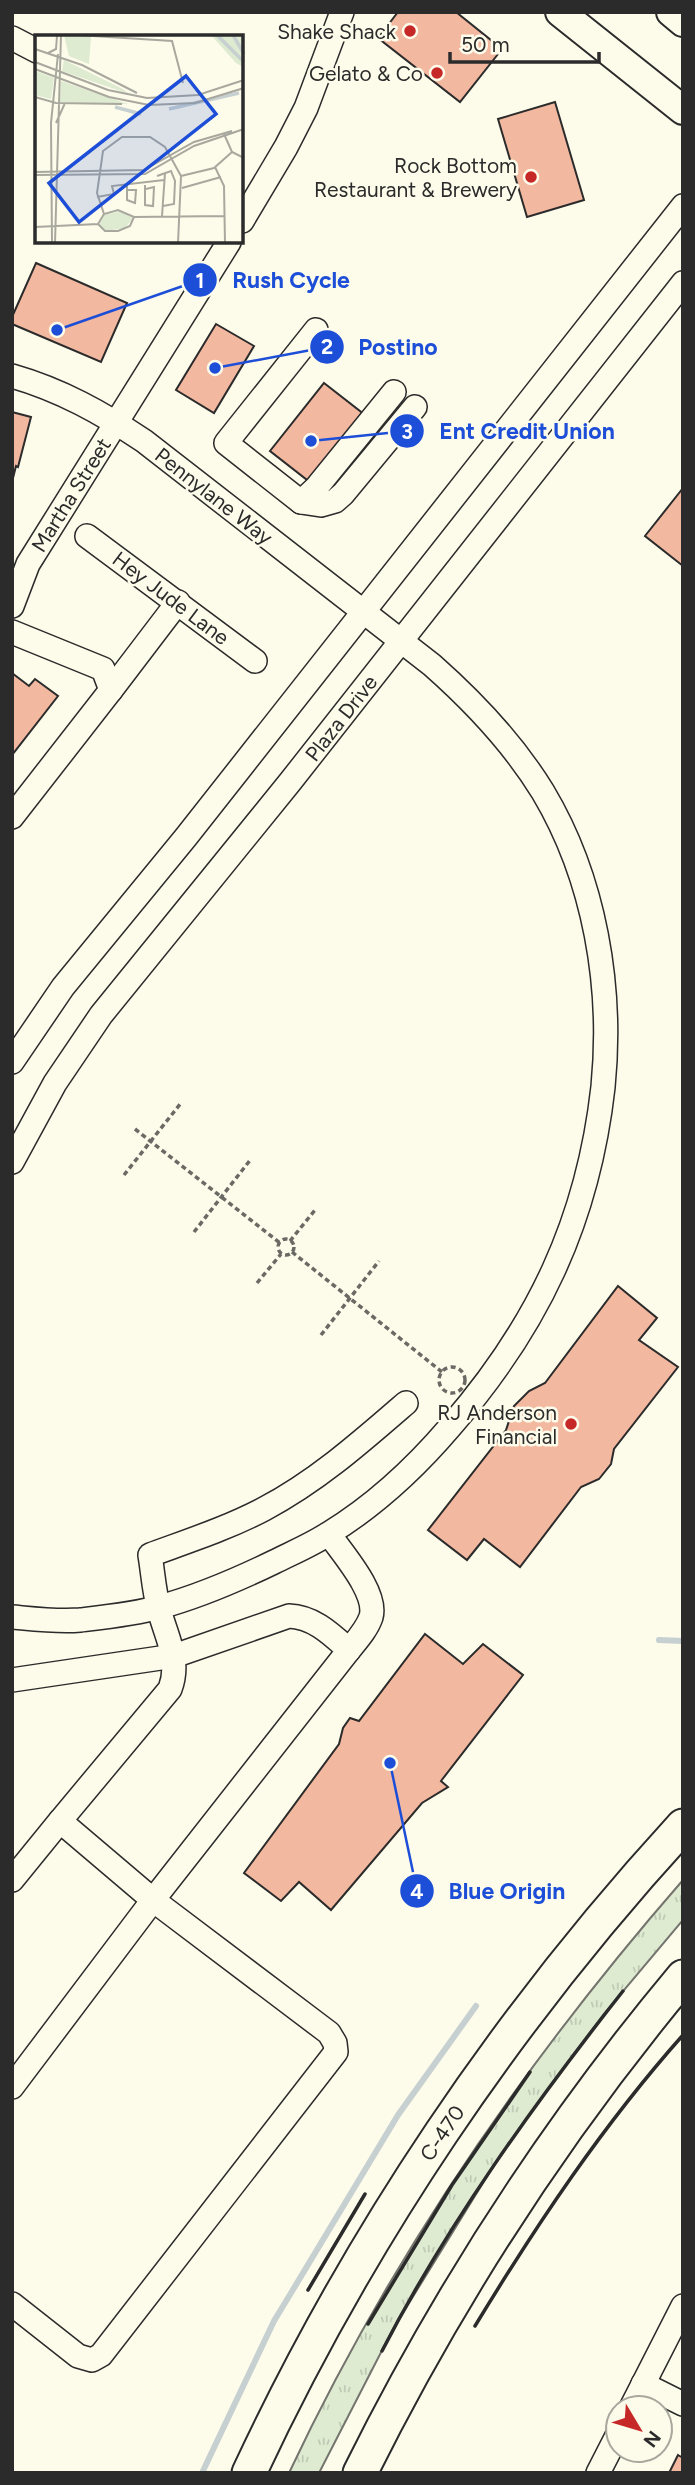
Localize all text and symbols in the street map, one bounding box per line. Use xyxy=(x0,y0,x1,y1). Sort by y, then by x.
place label: Shake Shack xyxy=(277,19,397,44)
scale bar xyxy=(450,21,599,65)
marker: Shake Shack xyxy=(402,23,418,39)
text: 50 m xyxy=(461,32,510,57)
inset map xyxy=(35,35,243,243)
place label: Gelato & Co xyxy=(309,61,423,86)
marker: Gelato & Co xyxy=(429,65,445,81)
place label: Rock Bottom Restaurant & Brewery xyxy=(314,153,517,202)
marker: Rock Bottom Restaurant & Brewery xyxy=(523,169,539,185)
callout: Rush Cycle xyxy=(183,258,364,302)
text: Rush Cycle xyxy=(232,266,350,294)
text: 1 xyxy=(196,268,204,293)
callout: Postino xyxy=(309,325,452,369)
text: Postino xyxy=(358,333,438,361)
text: 2 xyxy=(321,334,333,359)
callout: Ent Credit Union xyxy=(390,409,629,453)
text: Ent Credit Union xyxy=(439,417,615,445)
text: 3 xyxy=(401,419,413,444)
street label: Martha Street xyxy=(26,433,116,557)
street label: Pennylane Way xyxy=(150,442,278,550)
street label: Hey Jude Lane xyxy=(108,546,234,650)
street label: Plaza Drive xyxy=(300,670,382,766)
place label: RJ Anderson Financial xyxy=(437,1400,557,1449)
marker: RJ Anderson Financial xyxy=(563,1416,579,1432)
callout: Blue Origin xyxy=(400,1869,580,1913)
text: Blue Origin xyxy=(449,1877,565,1905)
text: 4 xyxy=(410,1879,424,1904)
street label: C-470 xyxy=(414,2100,470,2166)
north arrow xyxy=(604,2394,674,2464)
text: N xyxy=(638,2426,666,2452)

